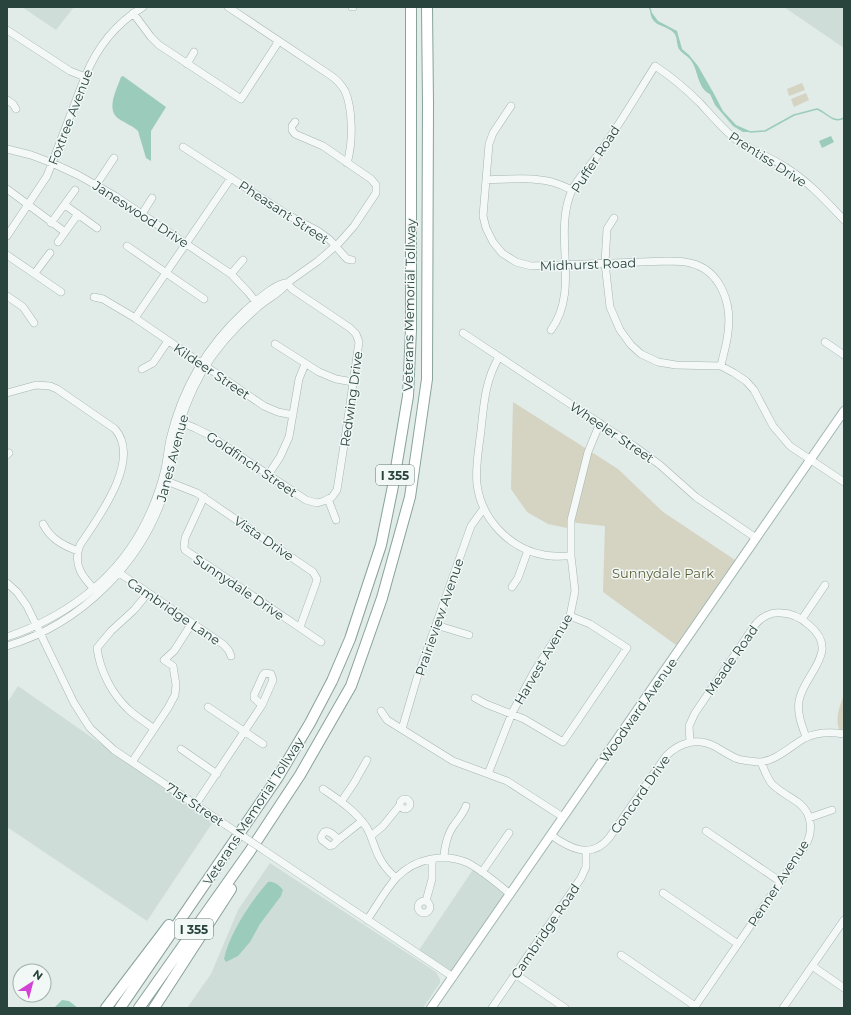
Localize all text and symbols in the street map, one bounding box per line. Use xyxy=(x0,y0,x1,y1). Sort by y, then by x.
street label: Foxtree Avenue xyxy=(44,67,96,167)
street label: Puffer Road xyxy=(567,122,623,196)
street label: Prentiss Drive xyxy=(726,128,810,190)
street label: Janeswood Drive xyxy=(89,177,192,251)
street label: Pheasant Street xyxy=(236,177,332,247)
street label: Veterans Memorial Tollway xyxy=(399,217,419,392)
street label: Midhurst Road xyxy=(540,254,636,274)
street label: Kildeer Street xyxy=(171,340,253,402)
street label: Redwing Drive xyxy=(336,350,366,448)
street label: Wheeler Street xyxy=(567,398,657,466)
street label: Janes Avenue xyxy=(152,413,191,504)
street label: Goldfinch Street xyxy=(204,428,300,500)
road number: I 355 xyxy=(376,465,414,485)
street label: Vista Drive xyxy=(231,512,297,564)
street label: Sunnydale Drive xyxy=(191,551,288,623)
street label: Prairieview Avenue xyxy=(411,556,467,678)
park label: Sunnydale Park xyxy=(612,565,714,581)
street label: Cambridge Lane xyxy=(124,574,224,648)
street label: Harvest Avenue xyxy=(510,611,576,707)
street label: Meade Road xyxy=(701,622,761,698)
street label: Woodward Avenue xyxy=(596,654,680,765)
street label: Veterans Memorial Tollway xyxy=(199,733,307,888)
street label: Concord Drive xyxy=(607,751,673,836)
street label: 71st Street xyxy=(163,779,227,829)
street label: Penner Avenue xyxy=(744,837,812,929)
street label: Cambridge Road xyxy=(507,881,583,981)
road number: I 355 xyxy=(175,919,213,939)
north arrow xyxy=(12,963,52,1003)
text: N xyxy=(30,967,46,983)

